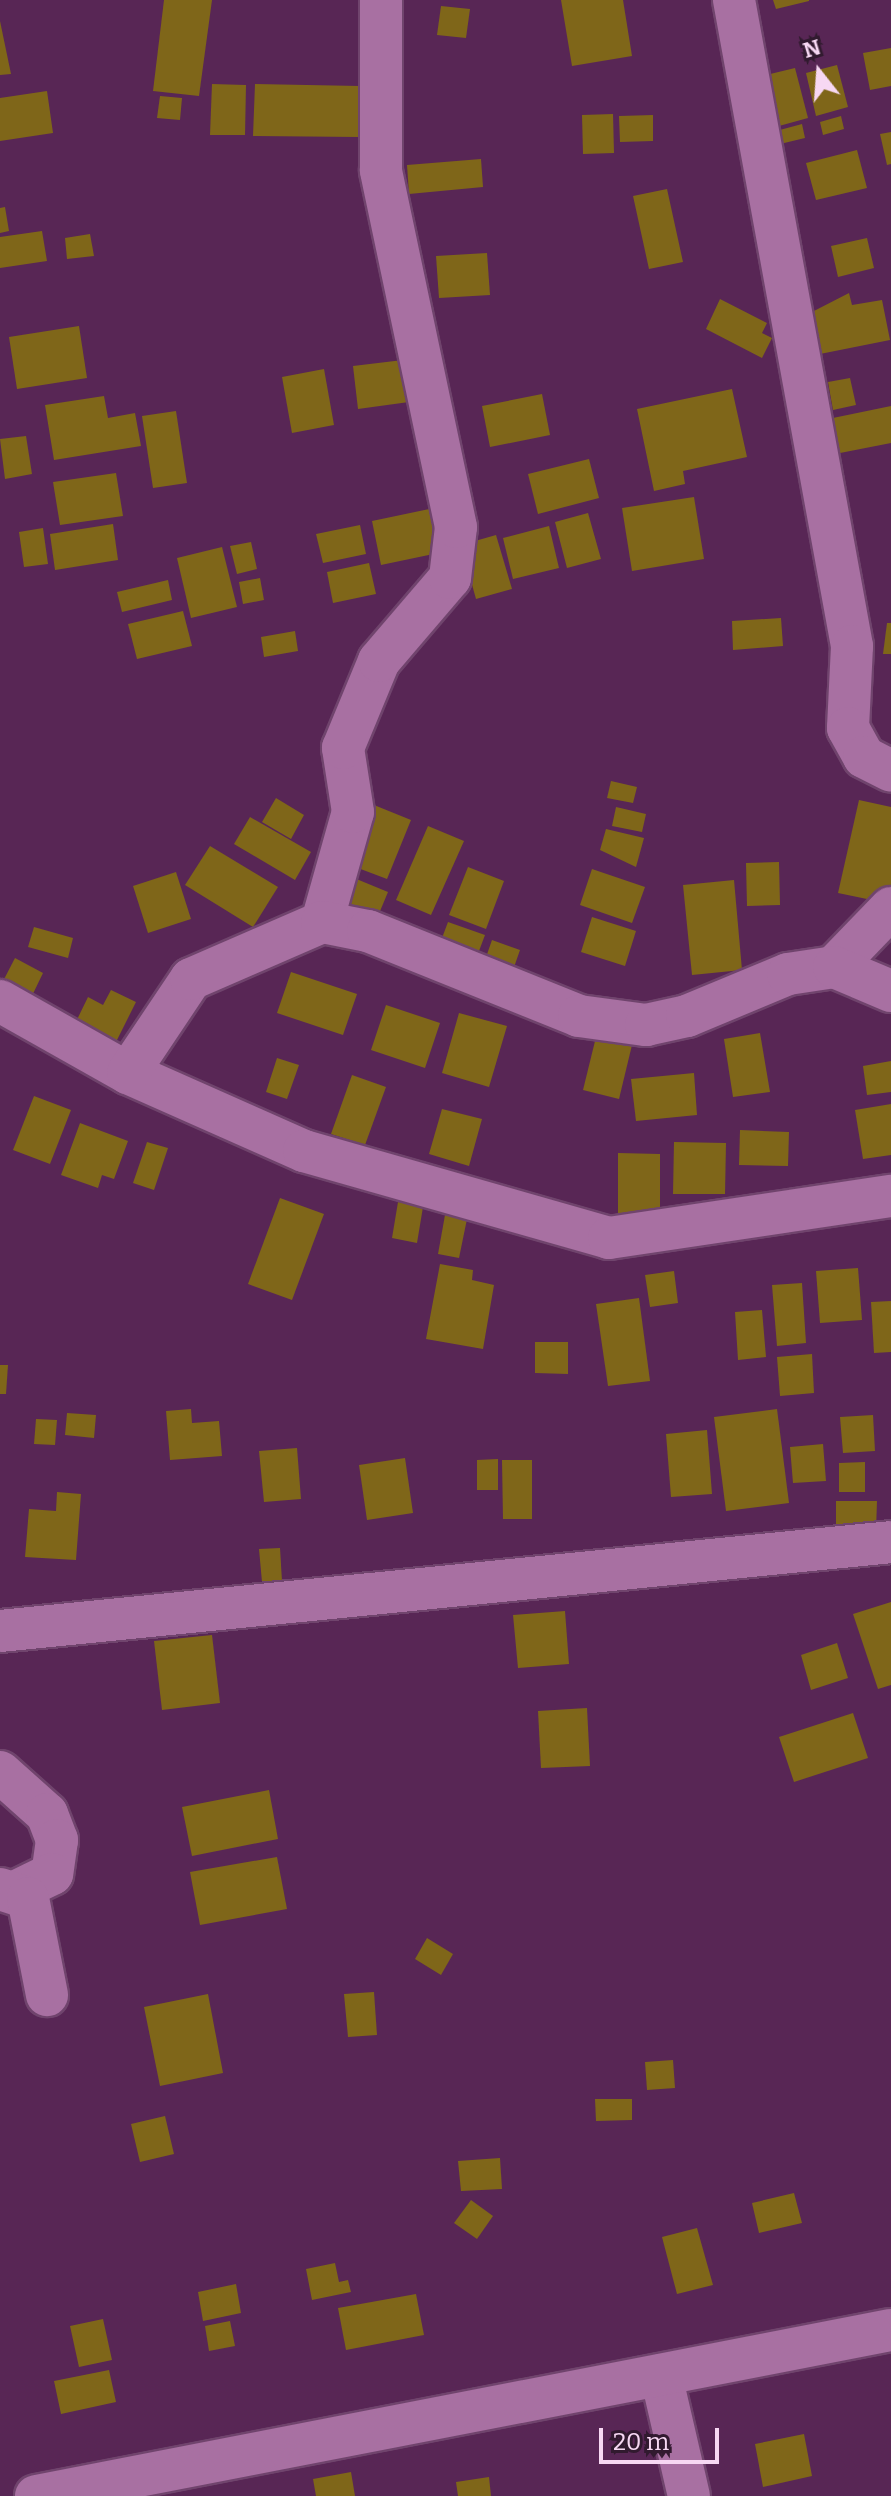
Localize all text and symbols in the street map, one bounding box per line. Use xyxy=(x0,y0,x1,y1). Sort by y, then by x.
north arrow xyxy=(779,32,859,112)
text: N xyxy=(800,33,824,64)
scale bar xyxy=(603,2412,723,2462)
text: 20 m xyxy=(613,2428,669,2456)

